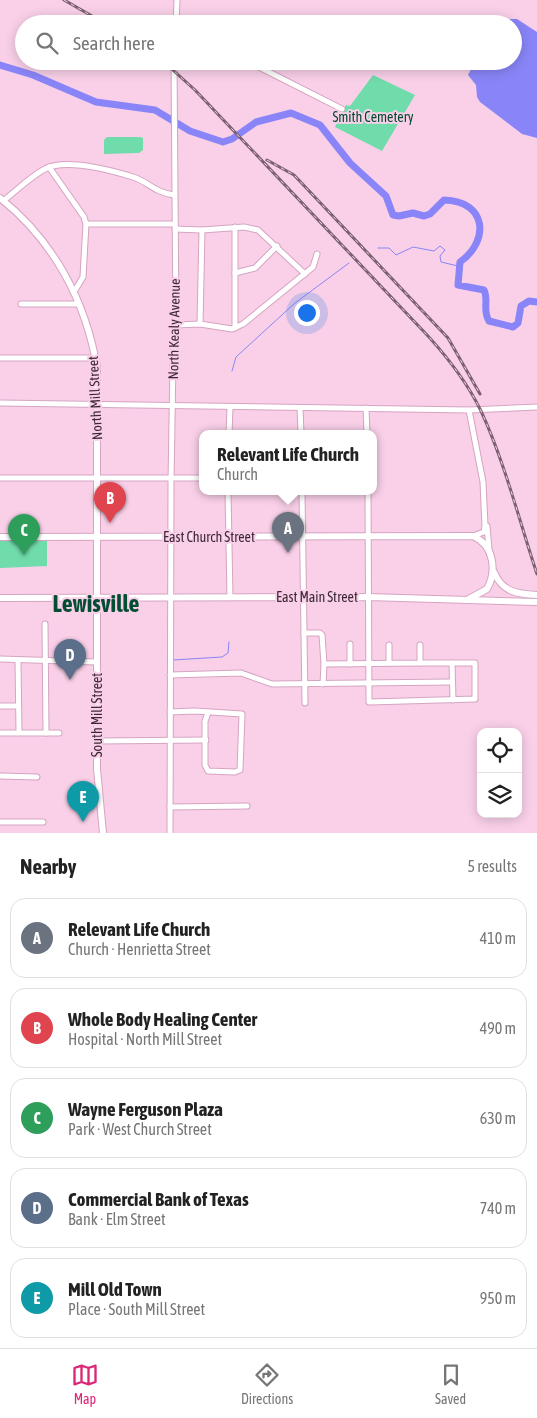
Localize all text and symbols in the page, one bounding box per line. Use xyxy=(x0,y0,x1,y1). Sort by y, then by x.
search box xyxy=(15,15,522,70)
icon: search xyxy=(33,29,61,57)
text: Search here xyxy=(73,32,155,54)
park label: Smith Cemetery xyxy=(332,109,414,125)
street label: North Kealy Avenue xyxy=(165,278,183,380)
your location xyxy=(294,300,320,326)
street label: North Mill Street xyxy=(85,356,105,440)
popup xyxy=(199,430,377,495)
text: Relevant Life Church xyxy=(217,443,359,465)
text: Church xyxy=(217,465,258,483)
pin: B xyxy=(94,482,126,523)
pin: A xyxy=(272,512,304,553)
pin: C xyxy=(8,514,40,555)
street label: East Church Street xyxy=(163,529,255,545)
street label: East Main Street xyxy=(276,589,358,605)
district label: Lewisville xyxy=(52,590,140,617)
pin: D xyxy=(54,639,86,680)
street label: South Mill Street xyxy=(89,673,105,757)
map controls xyxy=(477,728,522,818)
button: locate xyxy=(477,728,522,773)
button: layers xyxy=(477,773,522,818)
pin: E xyxy=(67,781,99,822)
text: Nearby xyxy=(20,854,76,878)
text: 5 results xyxy=(467,857,517,875)
text: Relevant Life Church xyxy=(68,918,210,940)
text: A xyxy=(33,929,41,947)
text: 410 m xyxy=(480,929,516,947)
text: Church · Henrietta Street xyxy=(68,940,211,958)
text: Whole Body Healing Center xyxy=(68,1008,257,1030)
text: B xyxy=(33,1019,41,1037)
text: 490 m xyxy=(480,1019,516,1037)
text: Hospital · North Mill Street xyxy=(68,1030,222,1048)
text: Wayne Ferguson Plaza xyxy=(68,1098,223,1120)
text: C xyxy=(33,1109,41,1127)
text: 630 m xyxy=(480,1109,516,1127)
text: Park · West Church Street xyxy=(68,1120,212,1138)
text: Commercial Bank of Texas xyxy=(68,1188,249,1210)
text: D xyxy=(33,1199,41,1217)
text: 740 m xyxy=(480,1199,516,1217)
text: Bank · Elm Street xyxy=(68,1210,166,1228)
text: Mill Old Town xyxy=(68,1278,162,1300)
text: E xyxy=(34,1289,40,1307)
text: 950 m xyxy=(480,1289,516,1307)
text: Place · South Mill Street xyxy=(68,1300,205,1318)
tab: Map xyxy=(71,1361,99,1407)
tab: Directions xyxy=(241,1361,293,1407)
tab: Saved xyxy=(435,1361,466,1407)

